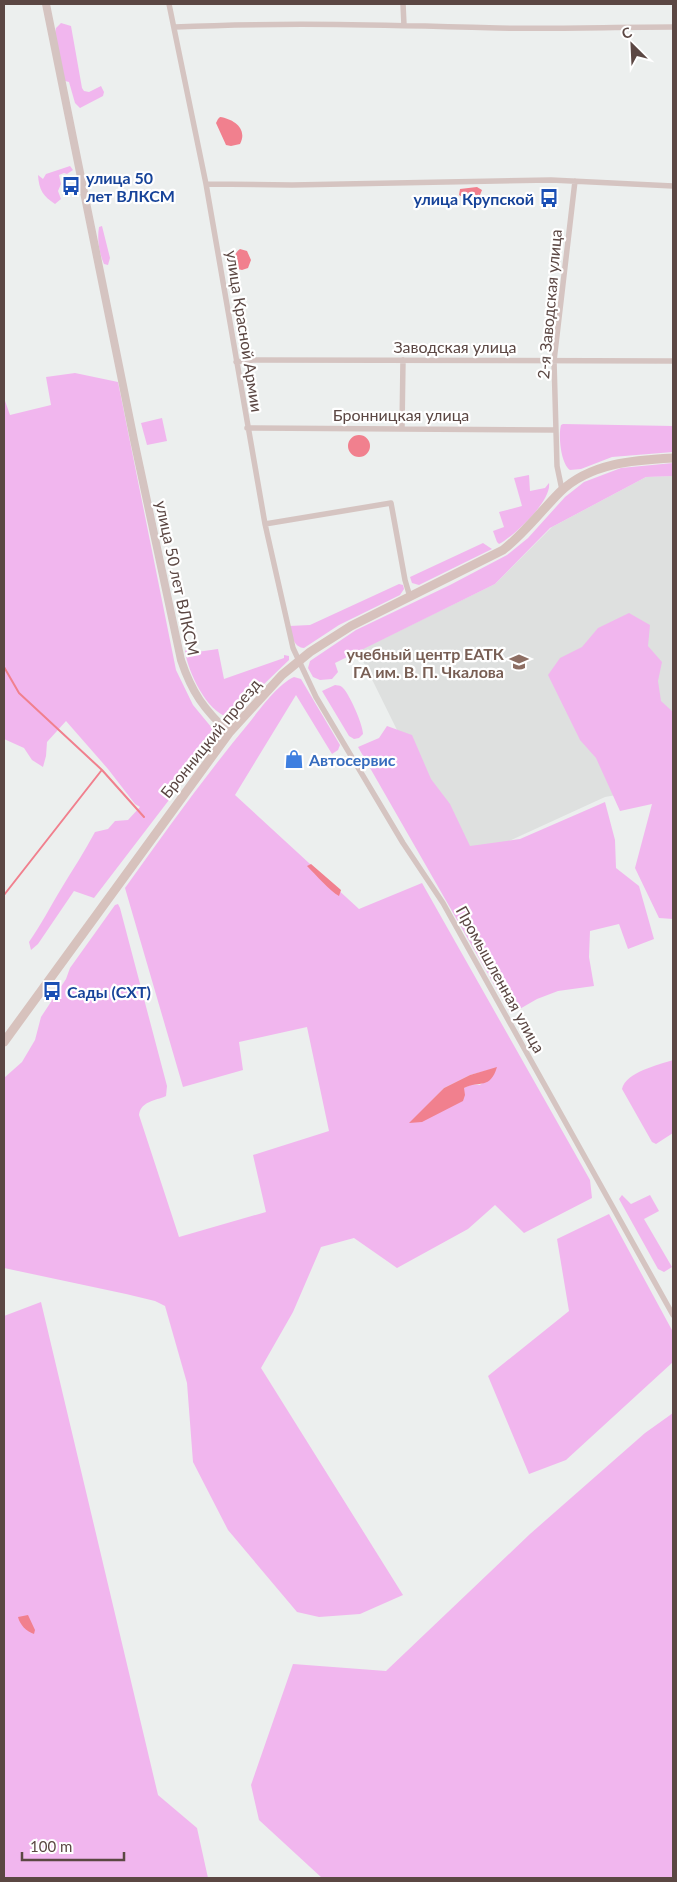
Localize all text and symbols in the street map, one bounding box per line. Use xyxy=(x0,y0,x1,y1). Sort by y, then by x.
north arrow xyxy=(607,20,657,70)
text: С xyxy=(619,23,635,42)
place label: улица 50 лет ВЛКСМ xyxy=(86,168,175,205)
bus stop icon: улица 50 лет ВЛКСМ xyxy=(60,175,82,197)
bus stop icon: улица Крупской xyxy=(538,187,560,209)
place label: улица Крупской xyxy=(414,189,534,208)
street label: 2-я Заводская улица xyxy=(533,228,565,380)
street label: улица Красной Армии xyxy=(223,249,267,413)
street label: Заводская улица xyxy=(393,337,517,356)
street label: Бронницкая улица xyxy=(333,405,469,424)
street label: улица 50 лет ВЛКСМ xyxy=(152,499,204,657)
place label: учебный центр ЕАТК ГА им. В. П. Чкалова xyxy=(346,644,505,681)
school or university icon: учебный центр ЕАТК ГА им. В. П. Чкалова xyxy=(508,651,530,673)
street label: Бронницкий проезд xyxy=(156,674,264,801)
shop icon: Автосервис xyxy=(283,748,305,770)
place label: Автосервис xyxy=(308,750,396,769)
street label: Промышленная улица xyxy=(453,902,549,1056)
bus stop icon: Сады (СХТ) xyxy=(41,980,63,1002)
place label: Сады (СХТ) xyxy=(67,982,151,1001)
scale bar xyxy=(22,1830,125,1862)
text: 100 m xyxy=(30,1837,72,1855)

